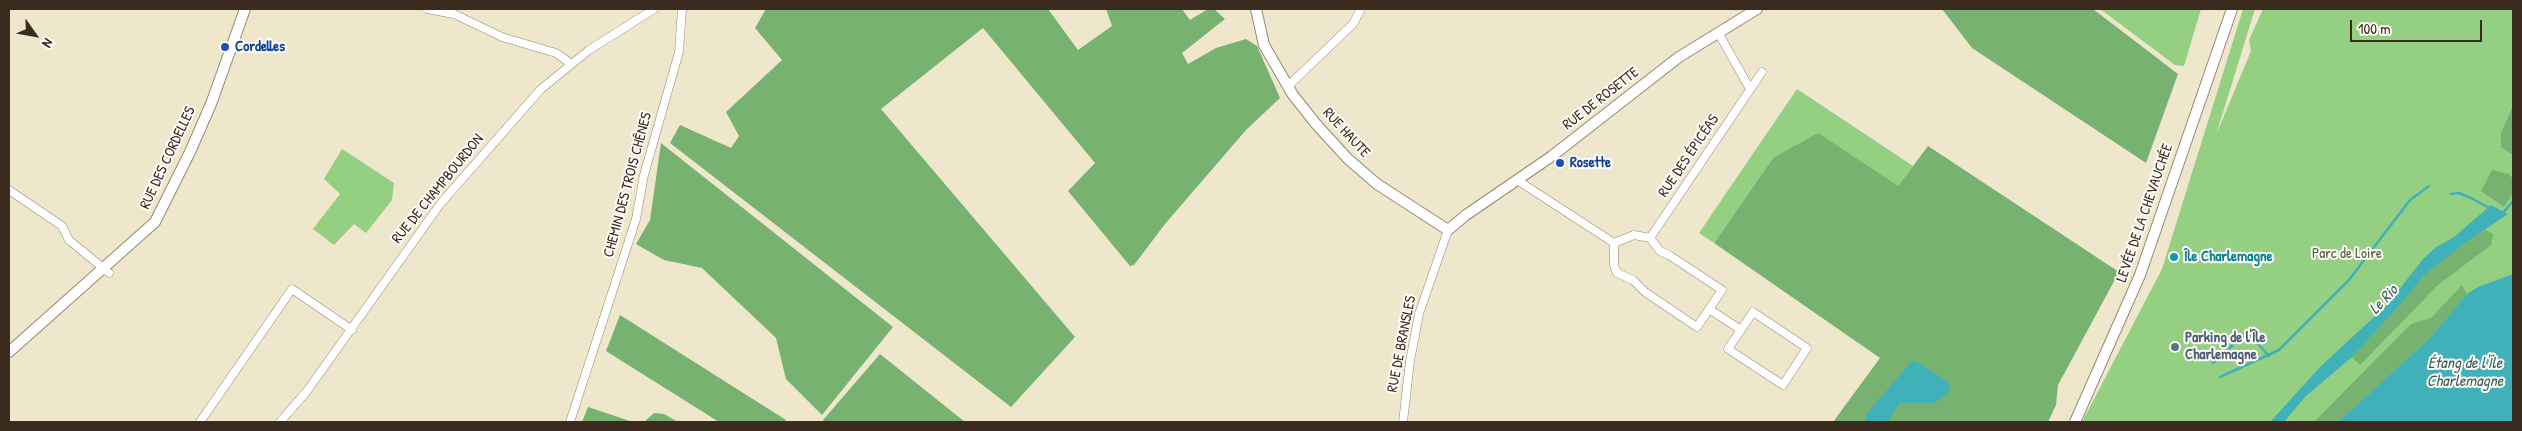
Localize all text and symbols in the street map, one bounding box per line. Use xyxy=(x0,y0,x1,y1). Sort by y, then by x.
north arrow xyxy=(10,10,60,60)
scale bar xyxy=(2352,10,2484,42)
text: 100 m xyxy=(2358,18,2391,39)
text: N xyxy=(38,35,58,51)
place label: Cordelles xyxy=(235,38,285,56)
marker: Cordelles xyxy=(219,41,231,53)
street label: RUE DE ROSETTE xyxy=(1559,64,1643,134)
street label: RUE DES CORDELLES xyxy=(136,104,200,212)
street label: RUE HAUTE xyxy=(1318,104,1374,162)
street label: CHEMIN DES TROIS CHÊNES xyxy=(600,111,656,259)
street label: RUE DES ÉPICÉAS xyxy=(1655,111,1723,201)
street label: RUE DE CHAMPBOURDON xyxy=(388,131,488,247)
street label: LEVÉE DE LA CHEVAUCHÉE xyxy=(2113,141,2177,285)
place label: Rosette xyxy=(1570,154,1611,172)
marker: Rosette xyxy=(1554,157,1566,169)
park label: Parc de Loire xyxy=(2312,245,2382,263)
place label: Île Charlemagne xyxy=(2184,248,2273,266)
marker: Île Charlemagne xyxy=(2168,251,2180,263)
water label: Le Rio xyxy=(2366,281,2402,319)
street label: RUE DE BRANSLES xyxy=(1384,294,1420,394)
place label: Parking de l'Île Charlemagne xyxy=(2185,329,2266,364)
marker: Parking de l'Île Charlemagne xyxy=(2169,341,2181,353)
water label: Étang de l'Île Charlemagne xyxy=(2427,354,2503,392)

